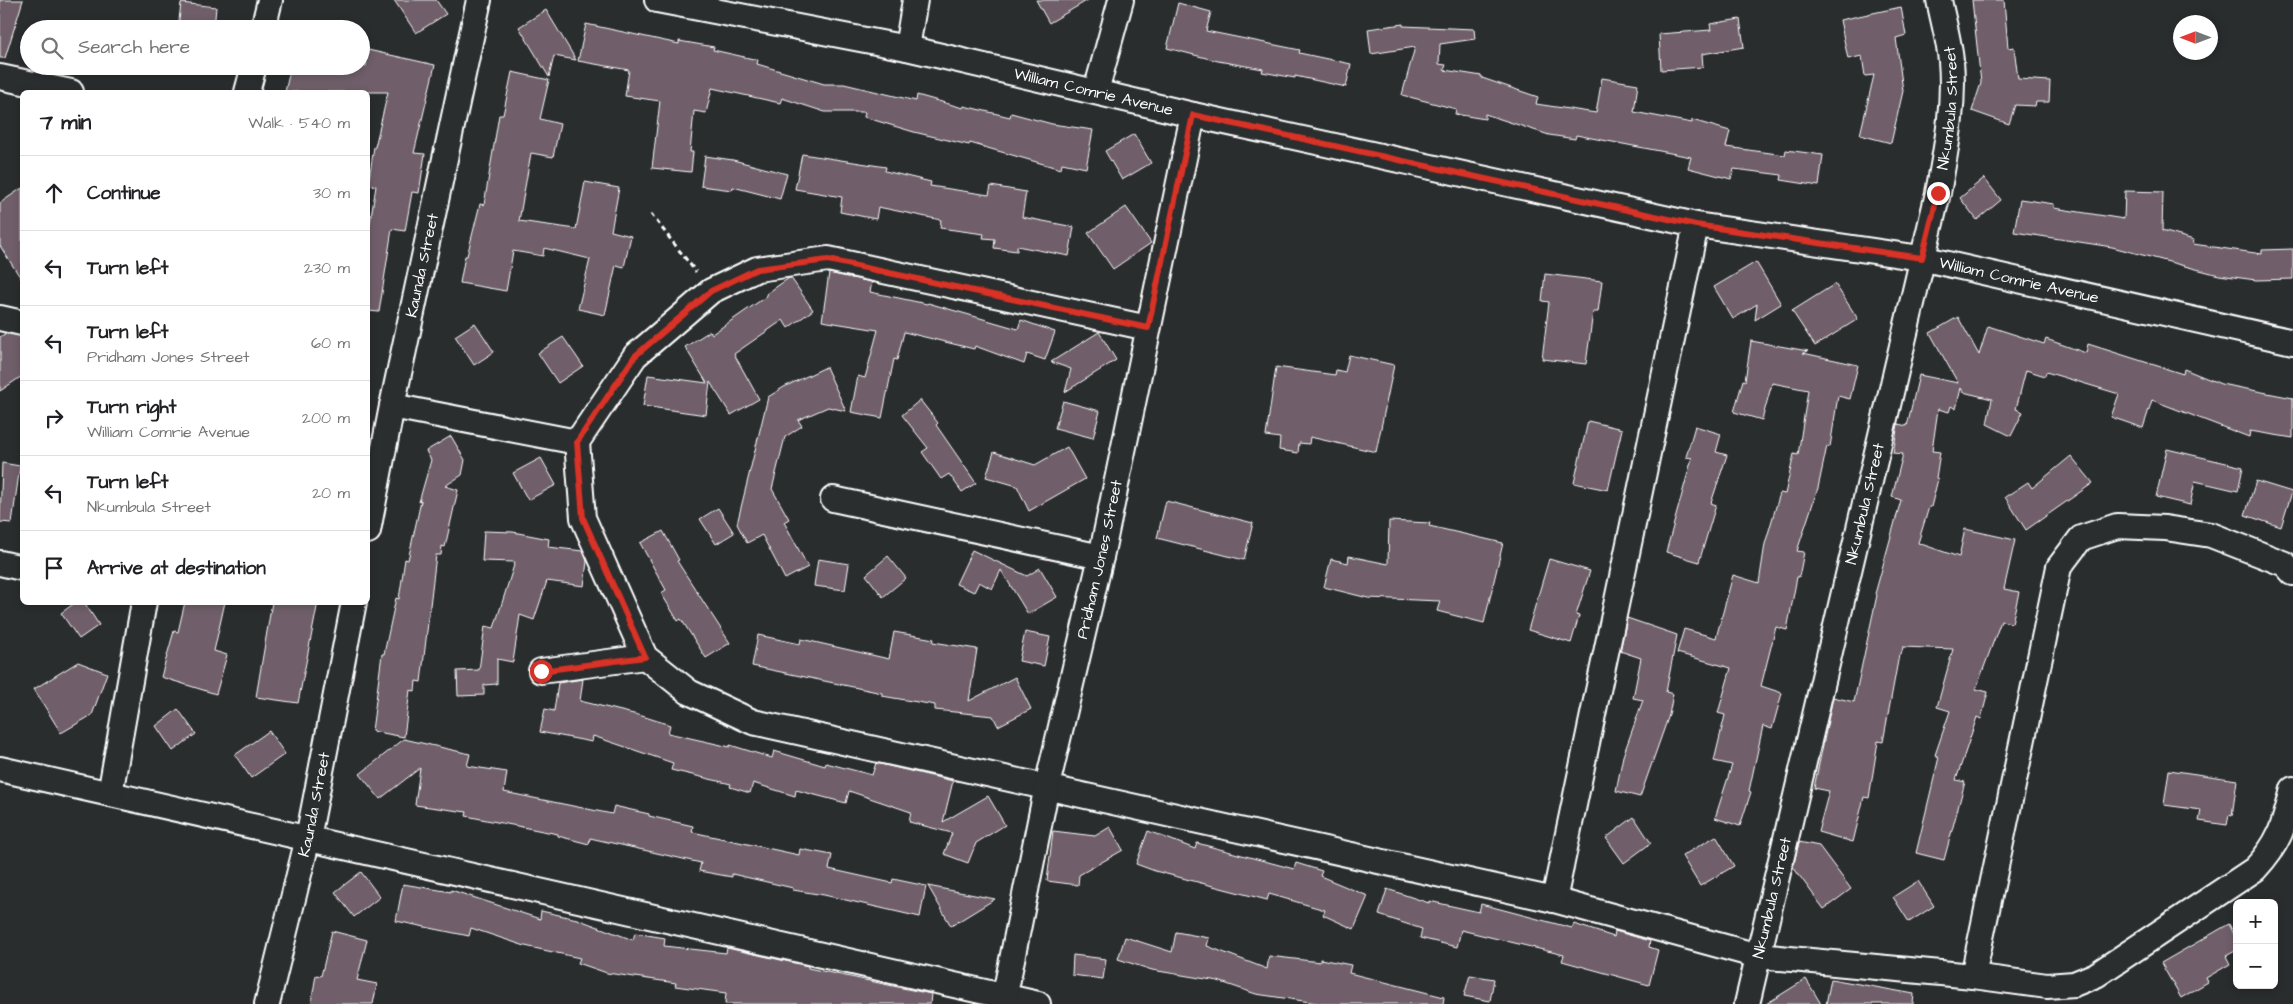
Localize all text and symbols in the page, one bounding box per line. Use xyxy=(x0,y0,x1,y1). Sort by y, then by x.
north arrow xyxy=(2173,15,2218,60)
search box xyxy=(20,20,370,75)
icon: search xyxy=(38,34,66,62)
text: Search here xyxy=(78,34,190,61)
street label: Nkumbula Street xyxy=(1931,44,1963,171)
street label: William Comrie Avenue xyxy=(1012,62,1176,121)
text: 7 min xyxy=(40,108,91,137)
text: Walk · 540 m xyxy=(248,112,350,134)
icon: ahead xyxy=(40,179,68,207)
text: Continue xyxy=(87,180,161,207)
text: 30 m xyxy=(313,182,350,204)
route end xyxy=(1927,182,1950,205)
street label: Kaunda Street xyxy=(400,211,444,320)
street label: William Comrie Avenue xyxy=(1937,251,2101,309)
icon: left xyxy=(40,254,68,282)
text: Turn left xyxy=(87,255,168,282)
text: 230 m xyxy=(304,257,350,279)
text: Turn left xyxy=(87,319,168,346)
icon: left xyxy=(40,329,68,357)
text: 60 m xyxy=(311,332,350,354)
text: Pridham Jones Street xyxy=(87,346,250,368)
text: Turn right xyxy=(87,394,176,421)
icon: right xyxy=(40,404,68,432)
text: 200 m xyxy=(302,407,350,429)
text: William Comrie Avenue xyxy=(87,421,250,443)
street label: Nkumbula Street xyxy=(1840,440,1890,567)
text: Turn left xyxy=(87,469,168,496)
street label: Pridham Jones Street xyxy=(1071,477,1128,641)
icon: left xyxy=(40,479,68,507)
text: 20 m xyxy=(312,482,350,504)
text: Nkumbula Street xyxy=(87,496,211,518)
icon: arrive xyxy=(40,554,68,582)
text: Arrive at destination xyxy=(87,555,266,582)
route start xyxy=(530,660,553,683)
street label: Kaunda Street xyxy=(293,750,336,859)
street label: Nkumbula Street xyxy=(1747,835,1797,961)
map controls xyxy=(2233,899,2278,989)
button: + xyxy=(2233,899,2278,944)
button: − xyxy=(2233,944,2278,989)

